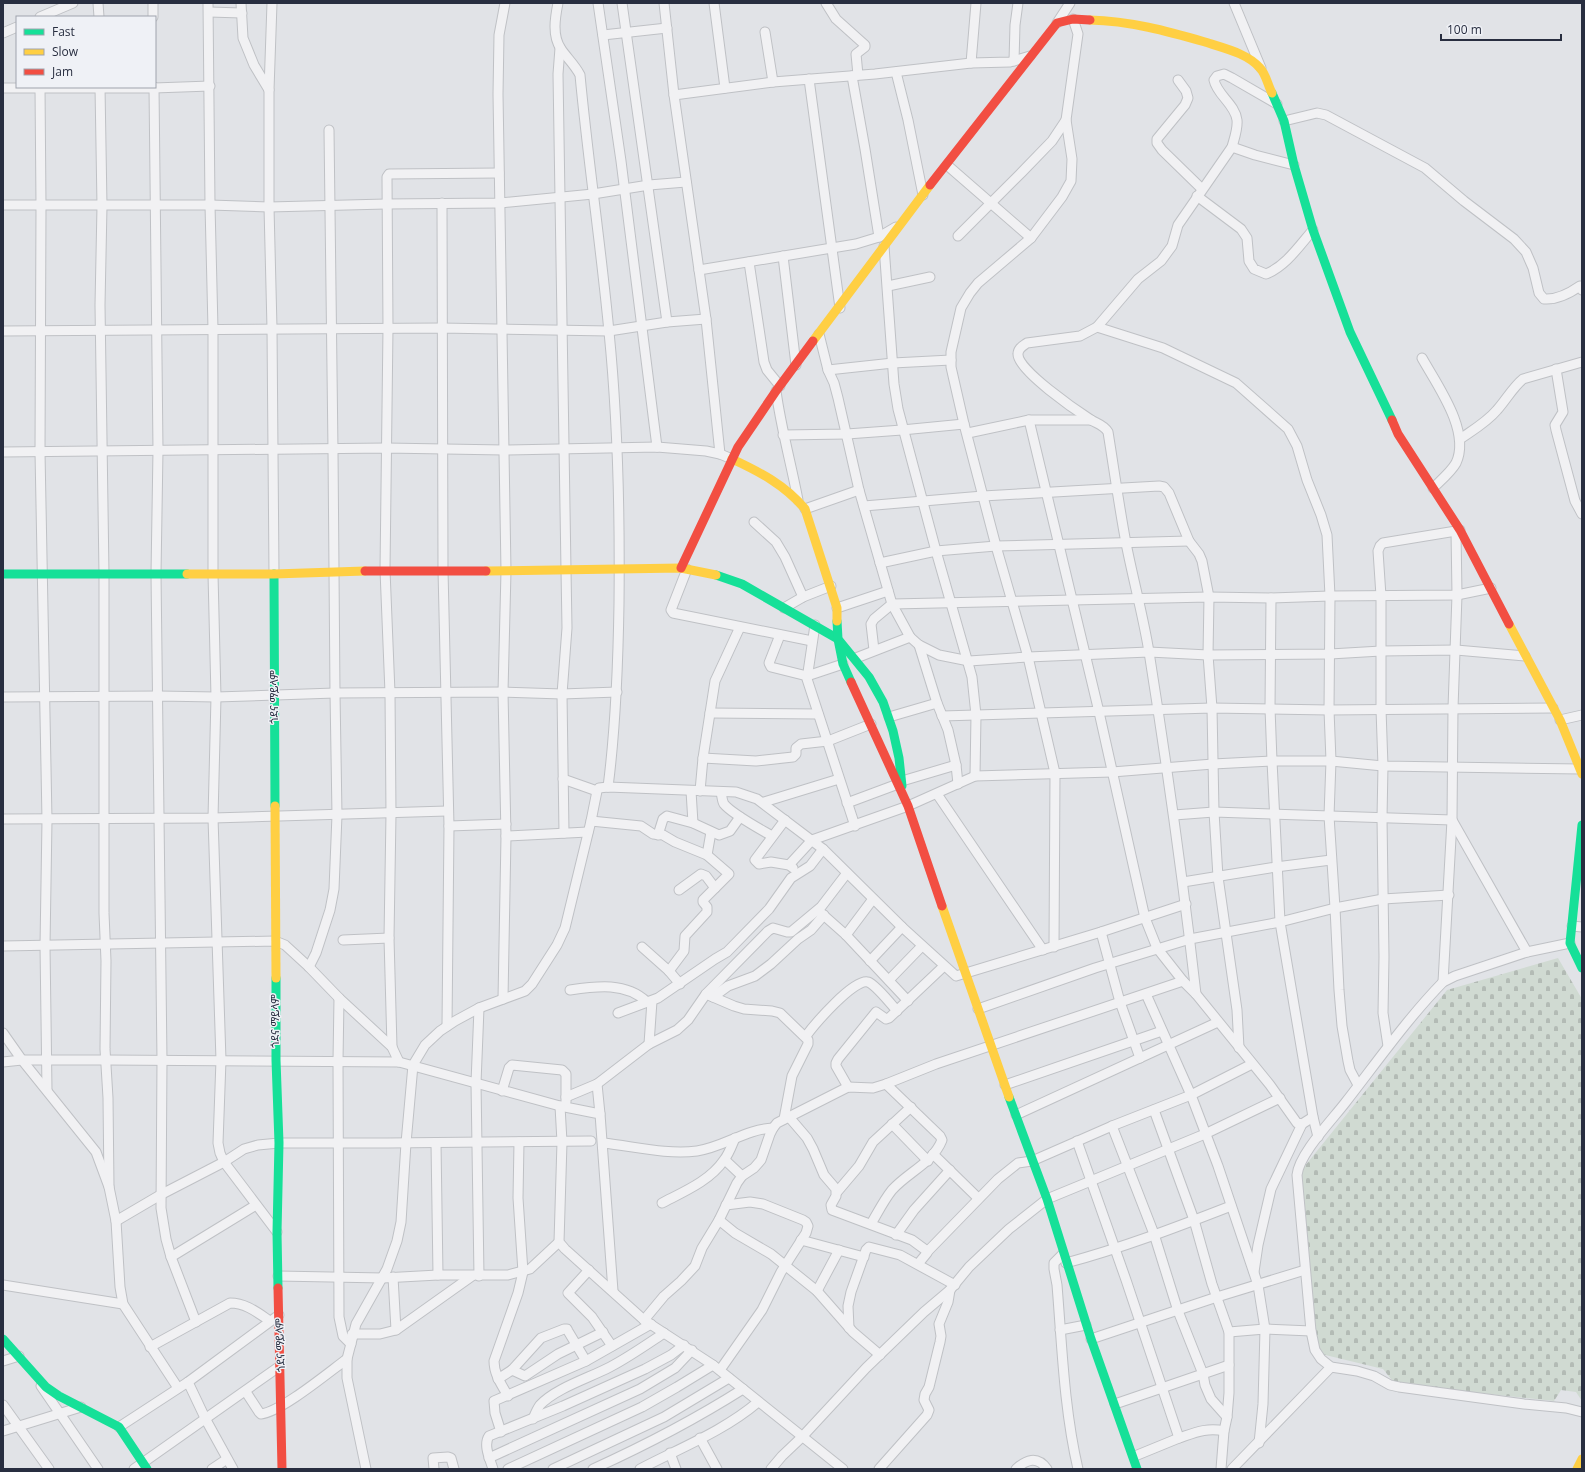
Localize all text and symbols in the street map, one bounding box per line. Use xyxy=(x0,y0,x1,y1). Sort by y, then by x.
legend xyxy=(16,16,156,88)
scale bar xyxy=(1441,16,1561,42)
text: 100 m xyxy=(1447,21,1482,38)
text: Fast xyxy=(52,23,75,40)
text: Slow xyxy=(52,43,79,60)
text: Jam xyxy=(51,63,73,80)
street label: ጎደና ማይላም xyxy=(266,670,281,724)
street label: ጎደና ማይላም xyxy=(267,994,282,1048)
street label: ጎደና ማይላም xyxy=(271,1318,288,1372)

